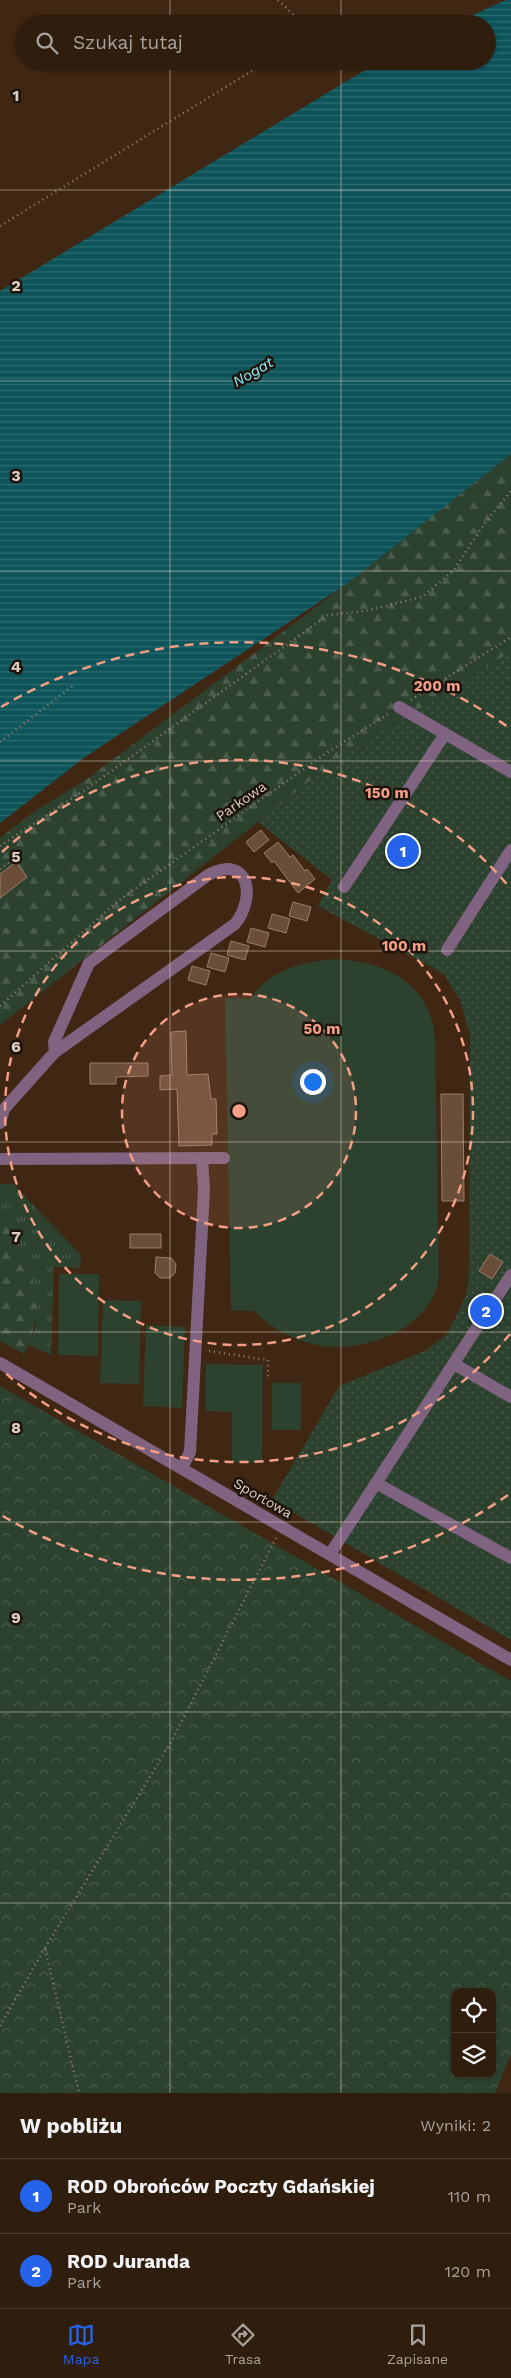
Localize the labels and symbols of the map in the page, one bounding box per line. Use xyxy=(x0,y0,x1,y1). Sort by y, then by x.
text: 1 xyxy=(13,86,19,105)
text: 2 xyxy=(11,276,21,295)
water label: Nogat xyxy=(229,353,277,391)
text: 3 xyxy=(11,466,21,485)
text: 4 xyxy=(11,657,21,676)
text: 200 m xyxy=(414,677,460,695)
street label: Parkowa xyxy=(213,778,269,824)
text: 150 m xyxy=(365,784,409,802)
pin: 1 xyxy=(387,832,419,870)
text: 5 xyxy=(11,847,21,866)
text: 100 m xyxy=(382,937,426,955)
text: 50 m xyxy=(304,1020,340,1038)
text: 6 xyxy=(11,1037,21,1056)
your location xyxy=(300,1069,326,1095)
centre of rings xyxy=(230,1102,248,1120)
text: 7 xyxy=(11,1227,21,1246)
pin: 2 xyxy=(470,1292,502,1330)
text: 8 xyxy=(11,1418,21,1437)
street label: Sportowa xyxy=(231,1475,295,1521)
text: 9 xyxy=(11,1608,21,1627)

